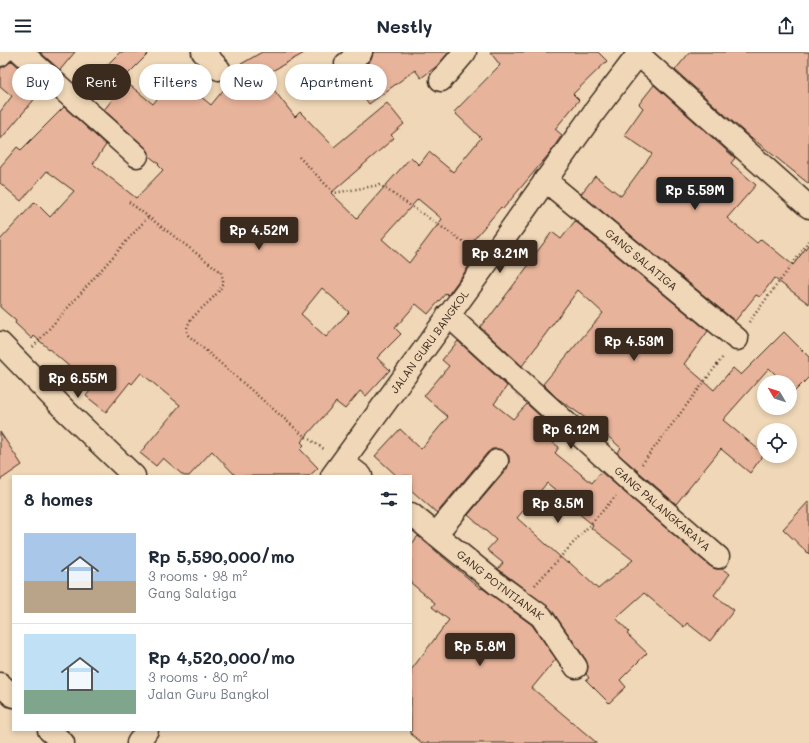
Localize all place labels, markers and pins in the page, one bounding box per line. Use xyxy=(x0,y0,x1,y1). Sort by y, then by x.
pin: Rp 5.59M xyxy=(654,177,736,211)
pin: Rp 4.52M xyxy=(218,217,300,251)
pin: Rp 3.21M xyxy=(459,240,541,274)
pin: Rp 4.53M xyxy=(593,328,675,362)
pin: Rp 6.55M xyxy=(37,365,119,399)
pin: Rp 6.12M xyxy=(530,416,612,450)
pin: Rp 3.5M xyxy=(521,490,595,524)
pin: Rp 5.8M xyxy=(443,633,517,667)

